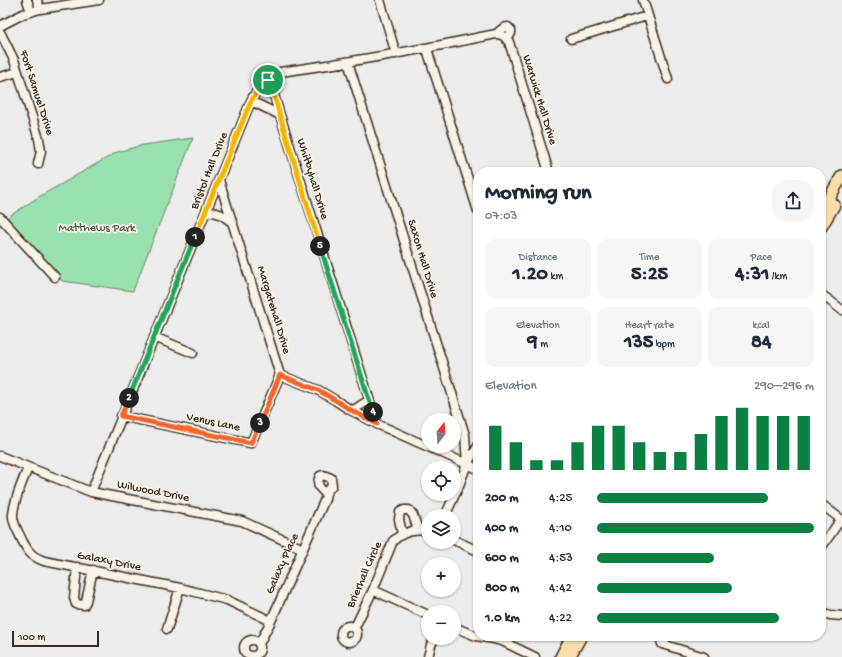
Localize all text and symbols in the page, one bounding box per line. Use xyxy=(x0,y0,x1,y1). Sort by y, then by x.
street label: Fort Samuel Drive xyxy=(15,48,57,138)
street label: Warwick Hall Drive xyxy=(519,53,560,147)
pin xyxy=(251,63,285,97)
icon: arrive xyxy=(257,69,279,91)
street label: Bristol Hall Drive xyxy=(188,130,232,212)
street label: Whitbyhall Drive xyxy=(293,137,331,222)
button: share xyxy=(772,180,814,222)
text: Morning run xyxy=(485,181,591,207)
text: 07:03 xyxy=(485,209,517,224)
street label: Saxon Hall Drive xyxy=(403,218,441,301)
park label: Matthews Park xyxy=(59,222,137,236)
pin: 1 xyxy=(185,227,205,247)
text: 1 xyxy=(193,231,197,243)
pin: 5 xyxy=(310,236,330,256)
text: 5 xyxy=(317,240,323,252)
text: Distance xyxy=(518,252,557,264)
text: Time xyxy=(639,252,660,264)
text: Pace xyxy=(750,252,772,264)
street label: Margatehall Drive xyxy=(253,264,293,356)
text: 1.20 xyxy=(512,264,548,287)
text: 5:25 xyxy=(631,264,668,287)
text: 4:31 xyxy=(735,264,769,287)
text: km xyxy=(548,271,563,283)
text: /km xyxy=(769,271,787,283)
text: Elevation xyxy=(516,320,560,332)
text: Heart rate xyxy=(625,320,674,332)
text: kcal xyxy=(753,320,770,332)
text: 9 xyxy=(528,332,538,355)
text: 135 xyxy=(624,332,653,355)
text: 84 xyxy=(751,332,771,355)
text: m xyxy=(538,339,548,351)
text: bpm xyxy=(653,339,675,351)
text: Elevation xyxy=(485,379,537,394)
text: 290–296 m xyxy=(754,379,814,394)
pin: 2 xyxy=(119,388,139,408)
text: 2 xyxy=(126,392,132,404)
pin: 4 xyxy=(363,402,383,422)
text: 4 xyxy=(370,406,376,418)
street label: Venus Lane xyxy=(184,410,242,436)
pin: 3 xyxy=(250,413,270,433)
north arrow xyxy=(421,413,461,453)
map controls xyxy=(421,413,461,645)
text: 3 xyxy=(257,417,263,429)
button: locate xyxy=(421,461,461,501)
street label: Wilwood Drive xyxy=(116,478,191,506)
text: 200 m xyxy=(485,491,518,506)
text: 4:25 xyxy=(549,491,572,506)
button: layers xyxy=(421,509,461,549)
text: 400 m xyxy=(485,521,518,536)
text: 4:10 xyxy=(549,521,572,536)
street label: Galaxy Place xyxy=(263,531,303,596)
street label: Brierhall Circle xyxy=(344,539,386,611)
street label: Galaxy Drive xyxy=(76,549,143,575)
text: 600 m xyxy=(485,551,519,566)
text: 4:53 xyxy=(549,551,573,566)
button: + xyxy=(421,557,461,597)
text: 800 m xyxy=(485,581,519,596)
text: 4:42 xyxy=(549,581,572,596)
button: − xyxy=(421,605,461,645)
text: 1.0 km xyxy=(485,611,520,626)
text: 4:22 xyxy=(549,611,572,626)
scale bar xyxy=(12,629,99,648)
text: 100 m xyxy=(18,632,45,644)

